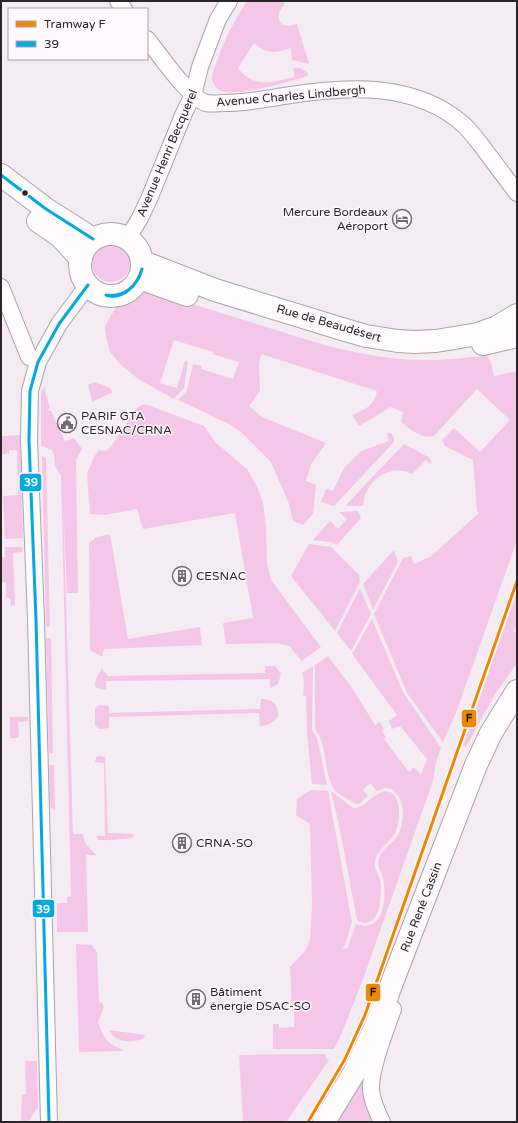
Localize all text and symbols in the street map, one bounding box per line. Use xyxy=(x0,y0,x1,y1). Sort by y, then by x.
legend xyxy=(8,8,148,60)
text: Tramway F xyxy=(44,17,106,31)
text: 39 xyxy=(44,37,59,51)
street label: Avenue Charles Lindbergh xyxy=(216,82,366,110)
street label: Avenue Henri Becquerel xyxy=(134,87,200,219)
unlabelled marker xyxy=(20,188,30,198)
place label: Mercure Bordeaux Aéroport xyxy=(283,205,388,233)
hotel icon: Mercure Bordeaux Aéroport xyxy=(391,208,413,230)
street label: Rue de Beaudésert xyxy=(275,301,383,345)
place label: PARIF GTA CESNAC/CRNA xyxy=(81,409,172,437)
public building icon: PARIF GTA CESNAC/CRNA xyxy=(56,412,78,434)
line badge: 39 xyxy=(19,473,42,492)
text: 39 xyxy=(24,476,38,489)
building icon: CESNAC xyxy=(171,565,193,587)
place label: CESNAC xyxy=(196,569,246,583)
line badge: F xyxy=(461,709,477,728)
text: F xyxy=(466,712,473,725)
building icon: CRNA-SO xyxy=(171,832,193,854)
place label: CRNA-SO xyxy=(196,836,253,850)
street label: Rue René Cassin xyxy=(397,860,445,954)
line badge: 39 xyxy=(32,899,55,918)
text: 39 xyxy=(36,903,50,916)
line badge: F xyxy=(365,983,381,1002)
place label: Bâtiment énergie DSAC-SO xyxy=(210,985,311,1013)
text: F xyxy=(370,986,377,999)
building icon: Bâtiment énergie DSAC-SO xyxy=(185,988,207,1010)

